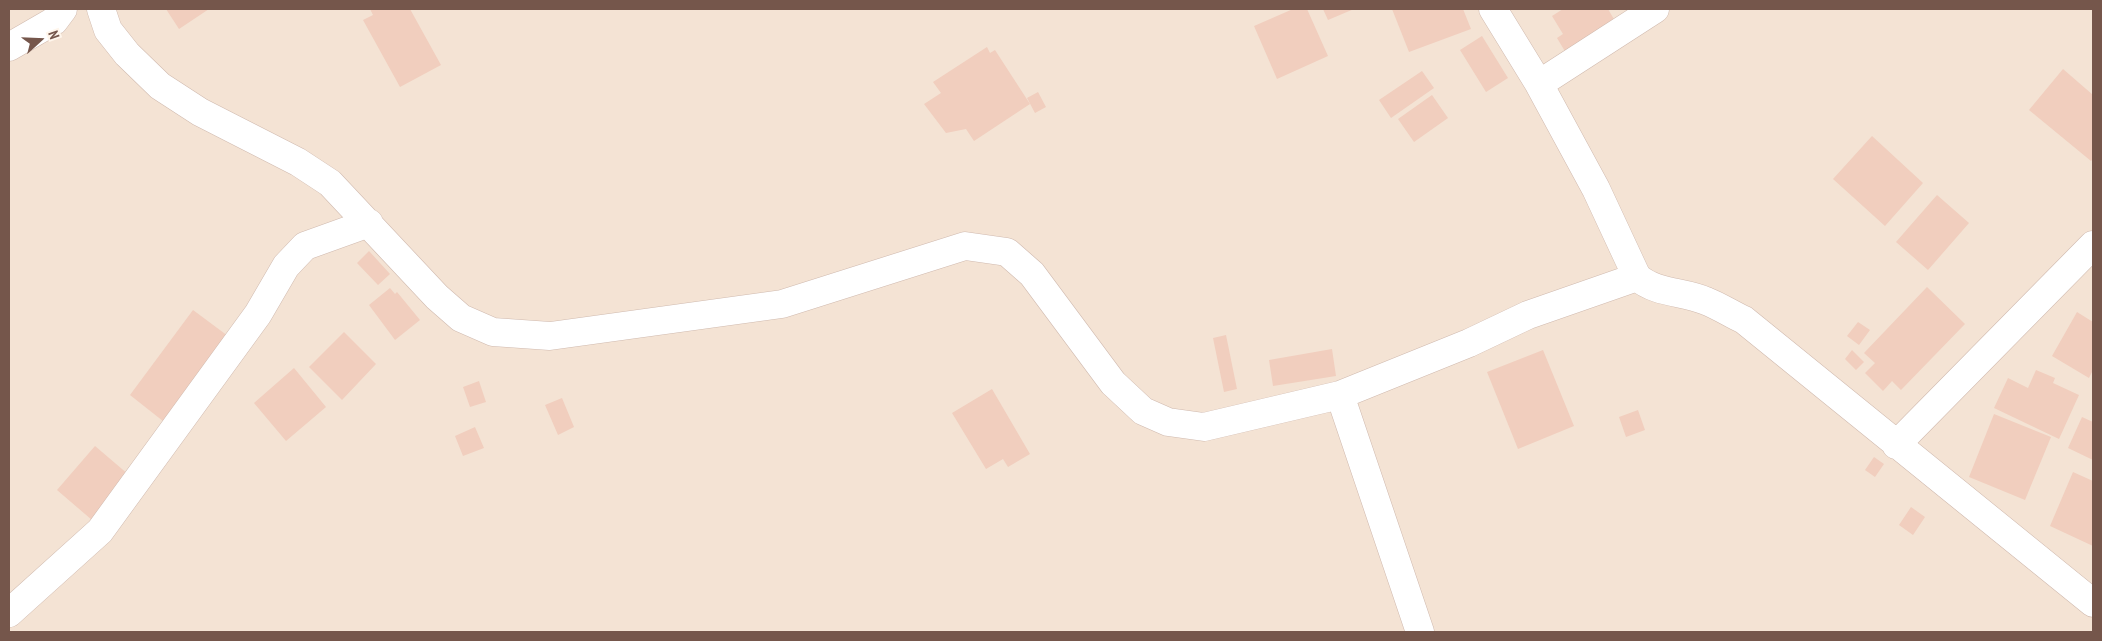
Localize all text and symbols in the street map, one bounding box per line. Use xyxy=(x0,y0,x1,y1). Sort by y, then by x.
north arrow xyxy=(15,15,65,65)
text: N xyxy=(44,28,64,42)

